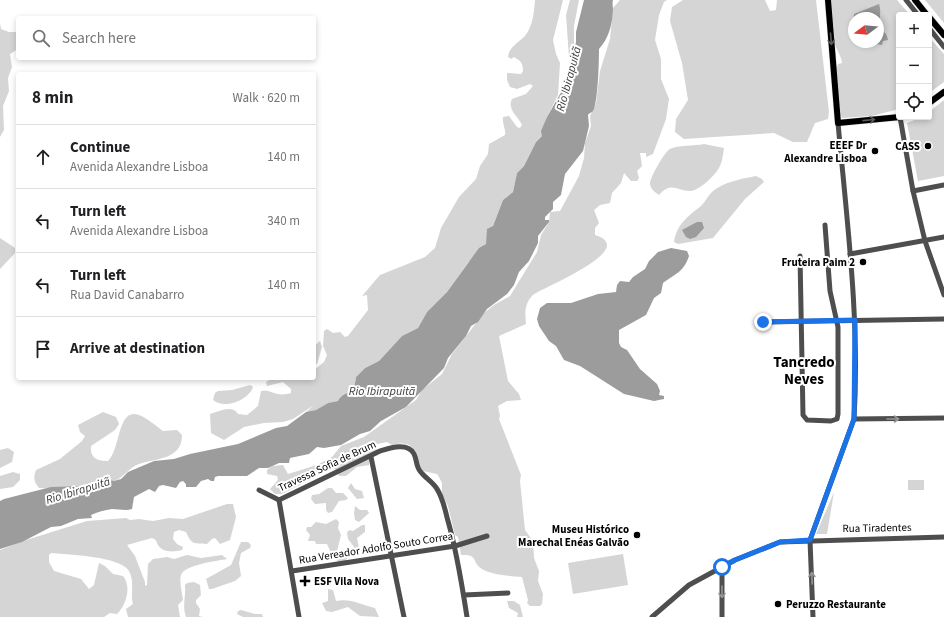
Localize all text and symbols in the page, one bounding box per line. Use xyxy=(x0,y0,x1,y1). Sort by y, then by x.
north arrow xyxy=(848,12,884,48)
map controls xyxy=(896,12,932,120)
button: + xyxy=(896,12,932,48)
search box xyxy=(16,16,316,60)
icon: search xyxy=(30,27,52,49)
text: Search here xyxy=(62,28,136,49)
one-way arrow xyxy=(828,32,835,45)
water label: Rio Ibirapuitã xyxy=(552,44,586,113)
button: − xyxy=(896,48,932,84)
button: locate xyxy=(896,84,932,120)
text: 8 min xyxy=(32,86,73,110)
text: Walk · 620 m xyxy=(232,89,300,107)
one-way arrow xyxy=(862,116,875,124)
text: Continue xyxy=(70,137,130,158)
place label: EEEF Dr Alexandre Lisboa xyxy=(783,138,868,166)
place label: CASS xyxy=(895,139,920,154)
marker: CASS xyxy=(923,141,933,151)
icon: ahead xyxy=(32,146,54,168)
marker: EEEF Dr Alexandre Lisboa xyxy=(870,146,880,156)
text: 140 m xyxy=(267,148,300,166)
text: Avenida Alexandre Lisboa xyxy=(70,158,208,176)
text: Turn left xyxy=(70,201,126,222)
icon: left xyxy=(32,210,54,232)
text: 340 m xyxy=(267,212,300,230)
text: Avenida Alexandre Lisboa xyxy=(70,222,208,240)
place label: Fruteira Paim 2 xyxy=(782,255,855,270)
marker: Fruteira Paim 2 xyxy=(858,257,868,267)
text: Turn left xyxy=(70,265,126,286)
icon: left xyxy=(32,274,54,296)
text: 140 m xyxy=(267,276,300,294)
text: Rua David Canabarro xyxy=(70,286,184,304)
route end xyxy=(754,313,772,331)
icon: arrive xyxy=(32,338,54,360)
text: Arrive at destination xyxy=(70,338,205,359)
district label: Tancredo Neves xyxy=(773,352,835,390)
water label: Rio Ibirapuitã xyxy=(349,383,416,400)
one-way arrow xyxy=(886,415,899,423)
street label: Travessa Sofia de Brum xyxy=(276,437,378,495)
water label: Rio Ibirapuitã xyxy=(44,473,113,509)
street label: Rua Tiradentes xyxy=(842,520,912,536)
place label: Museu Histórico Marechal Enéas Galvão xyxy=(518,522,629,550)
street label: Rua Vereador Adolfo Souto Correa xyxy=(298,528,454,568)
marker: Museu Histórico Marechal Enéas Galvão xyxy=(632,530,642,540)
route start xyxy=(713,558,731,576)
one-way arrow xyxy=(808,572,815,585)
place label: ESF Vila Nova xyxy=(314,574,379,589)
marker: ESF Vila Nova xyxy=(299,575,311,587)
one-way arrow xyxy=(718,585,726,598)
place label: Peruzzo Restaurante xyxy=(786,597,886,612)
marker: Peruzzo Restaurante xyxy=(773,599,783,609)

